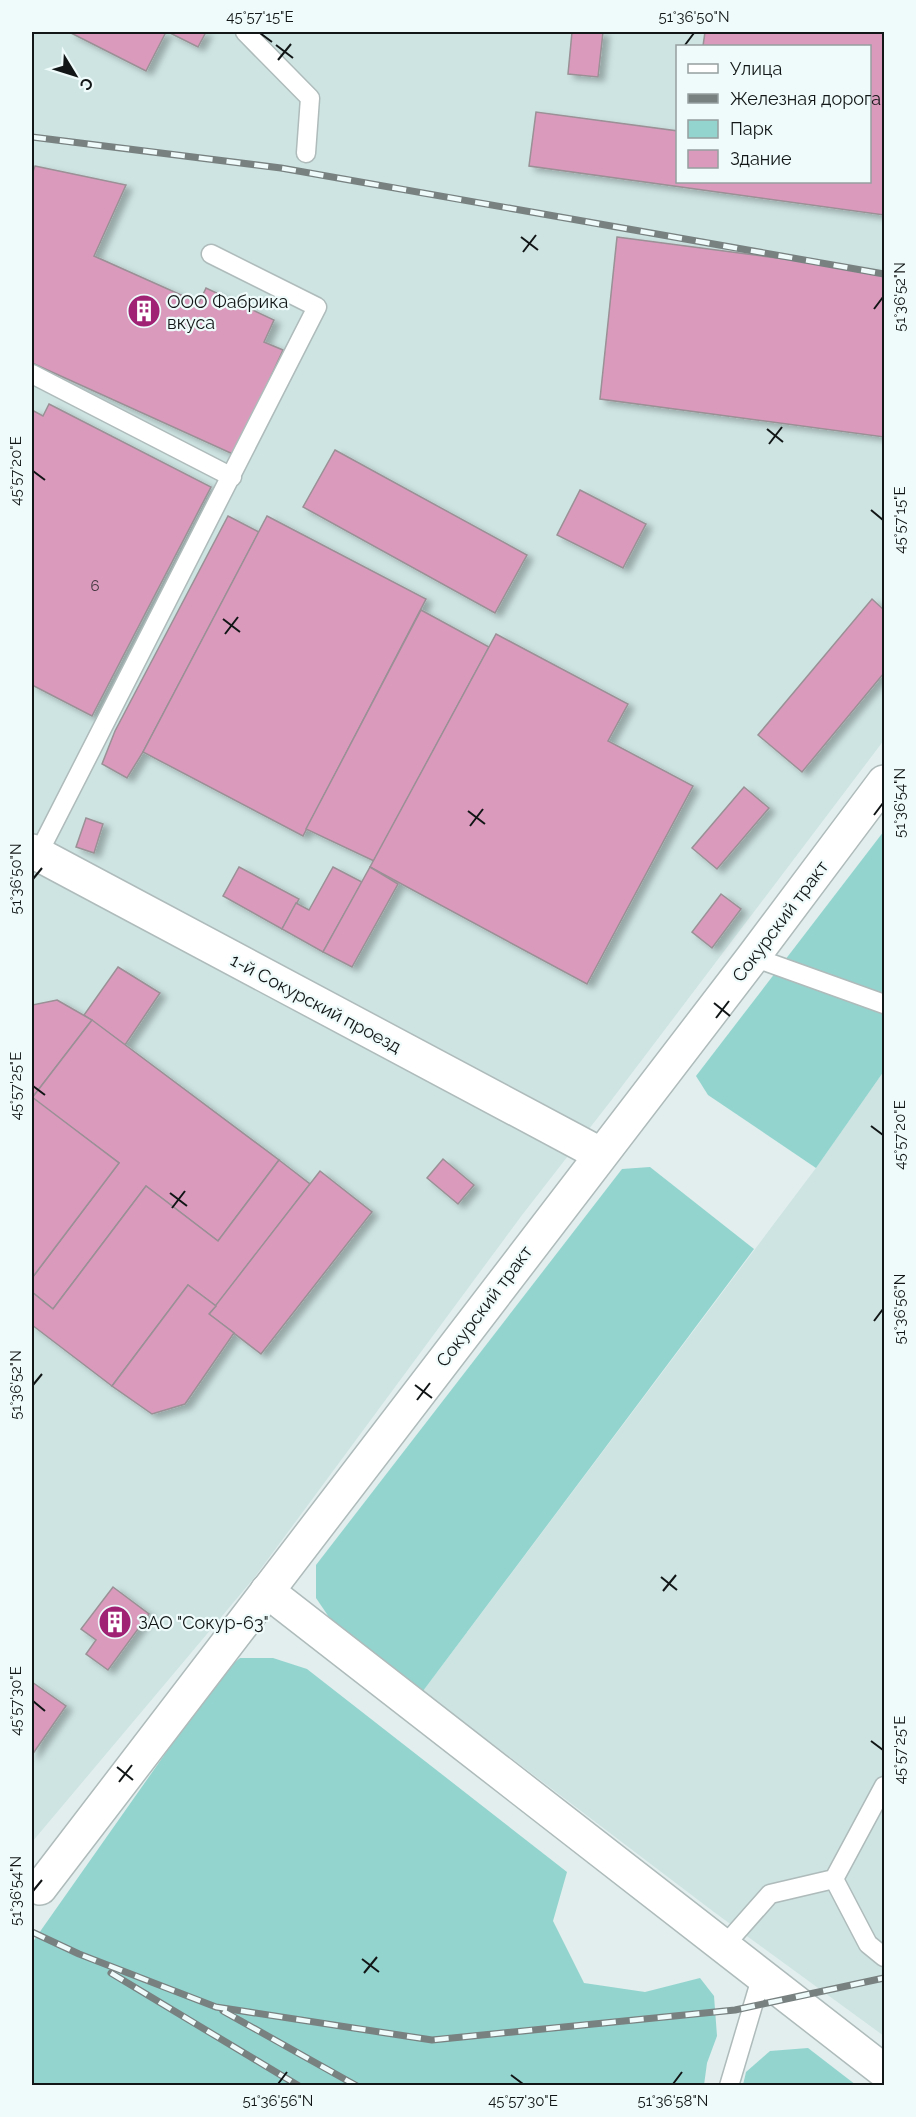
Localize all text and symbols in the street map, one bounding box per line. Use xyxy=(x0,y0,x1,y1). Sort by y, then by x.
text: 45°57'15"E xyxy=(226,8,294,26)
text: 51°36'50"N xyxy=(659,8,729,26)
north arrow xyxy=(45,45,105,105)
legend xyxy=(676,45,871,183)
text: Улица xyxy=(730,58,782,79)
text: С xyxy=(76,74,97,94)
text: Железная дорога xyxy=(730,88,881,109)
text: Парк xyxy=(730,118,773,139)
text: Здание xyxy=(730,148,792,169)
text: 51°36'52"N xyxy=(891,262,909,332)
place label: ООО Фабрика вкуса xyxy=(167,291,288,333)
building icon: ООО Фабрика вкуса xyxy=(126,293,162,329)
text: 45°57'20"E xyxy=(7,436,25,506)
text: 45°57'15"E xyxy=(891,486,909,554)
house number: 6 xyxy=(90,577,100,595)
text: 51°36'54"N xyxy=(891,768,909,838)
text: 51°36'50"N xyxy=(7,844,25,914)
street label: Сокурский тракт xyxy=(728,856,833,986)
street label: 1-й Сокурский проезд xyxy=(227,949,405,1057)
text: 45°57'25"E xyxy=(7,1052,25,1120)
text: 45°57'20"E xyxy=(891,1100,909,1170)
street label: Сокурский тракт xyxy=(432,1241,537,1371)
text: 51°36'56"N xyxy=(891,1274,909,1344)
text: 51°36'52"N xyxy=(7,1350,25,1420)
building icon: ЗАО "Сокур-63" xyxy=(97,1604,133,1640)
place label: ЗАО "Сокур-63" xyxy=(138,1612,269,1633)
text: 45°57'30"E xyxy=(7,1666,25,1736)
text: 45°57'25"E xyxy=(891,1716,909,1784)
text: 51°36'54"N xyxy=(7,1856,25,1926)
text: 51°36'56"N xyxy=(243,2092,313,2110)
text: 45°57'30"E xyxy=(488,2092,558,2110)
text: 51°36'58"N xyxy=(638,2092,708,2110)

